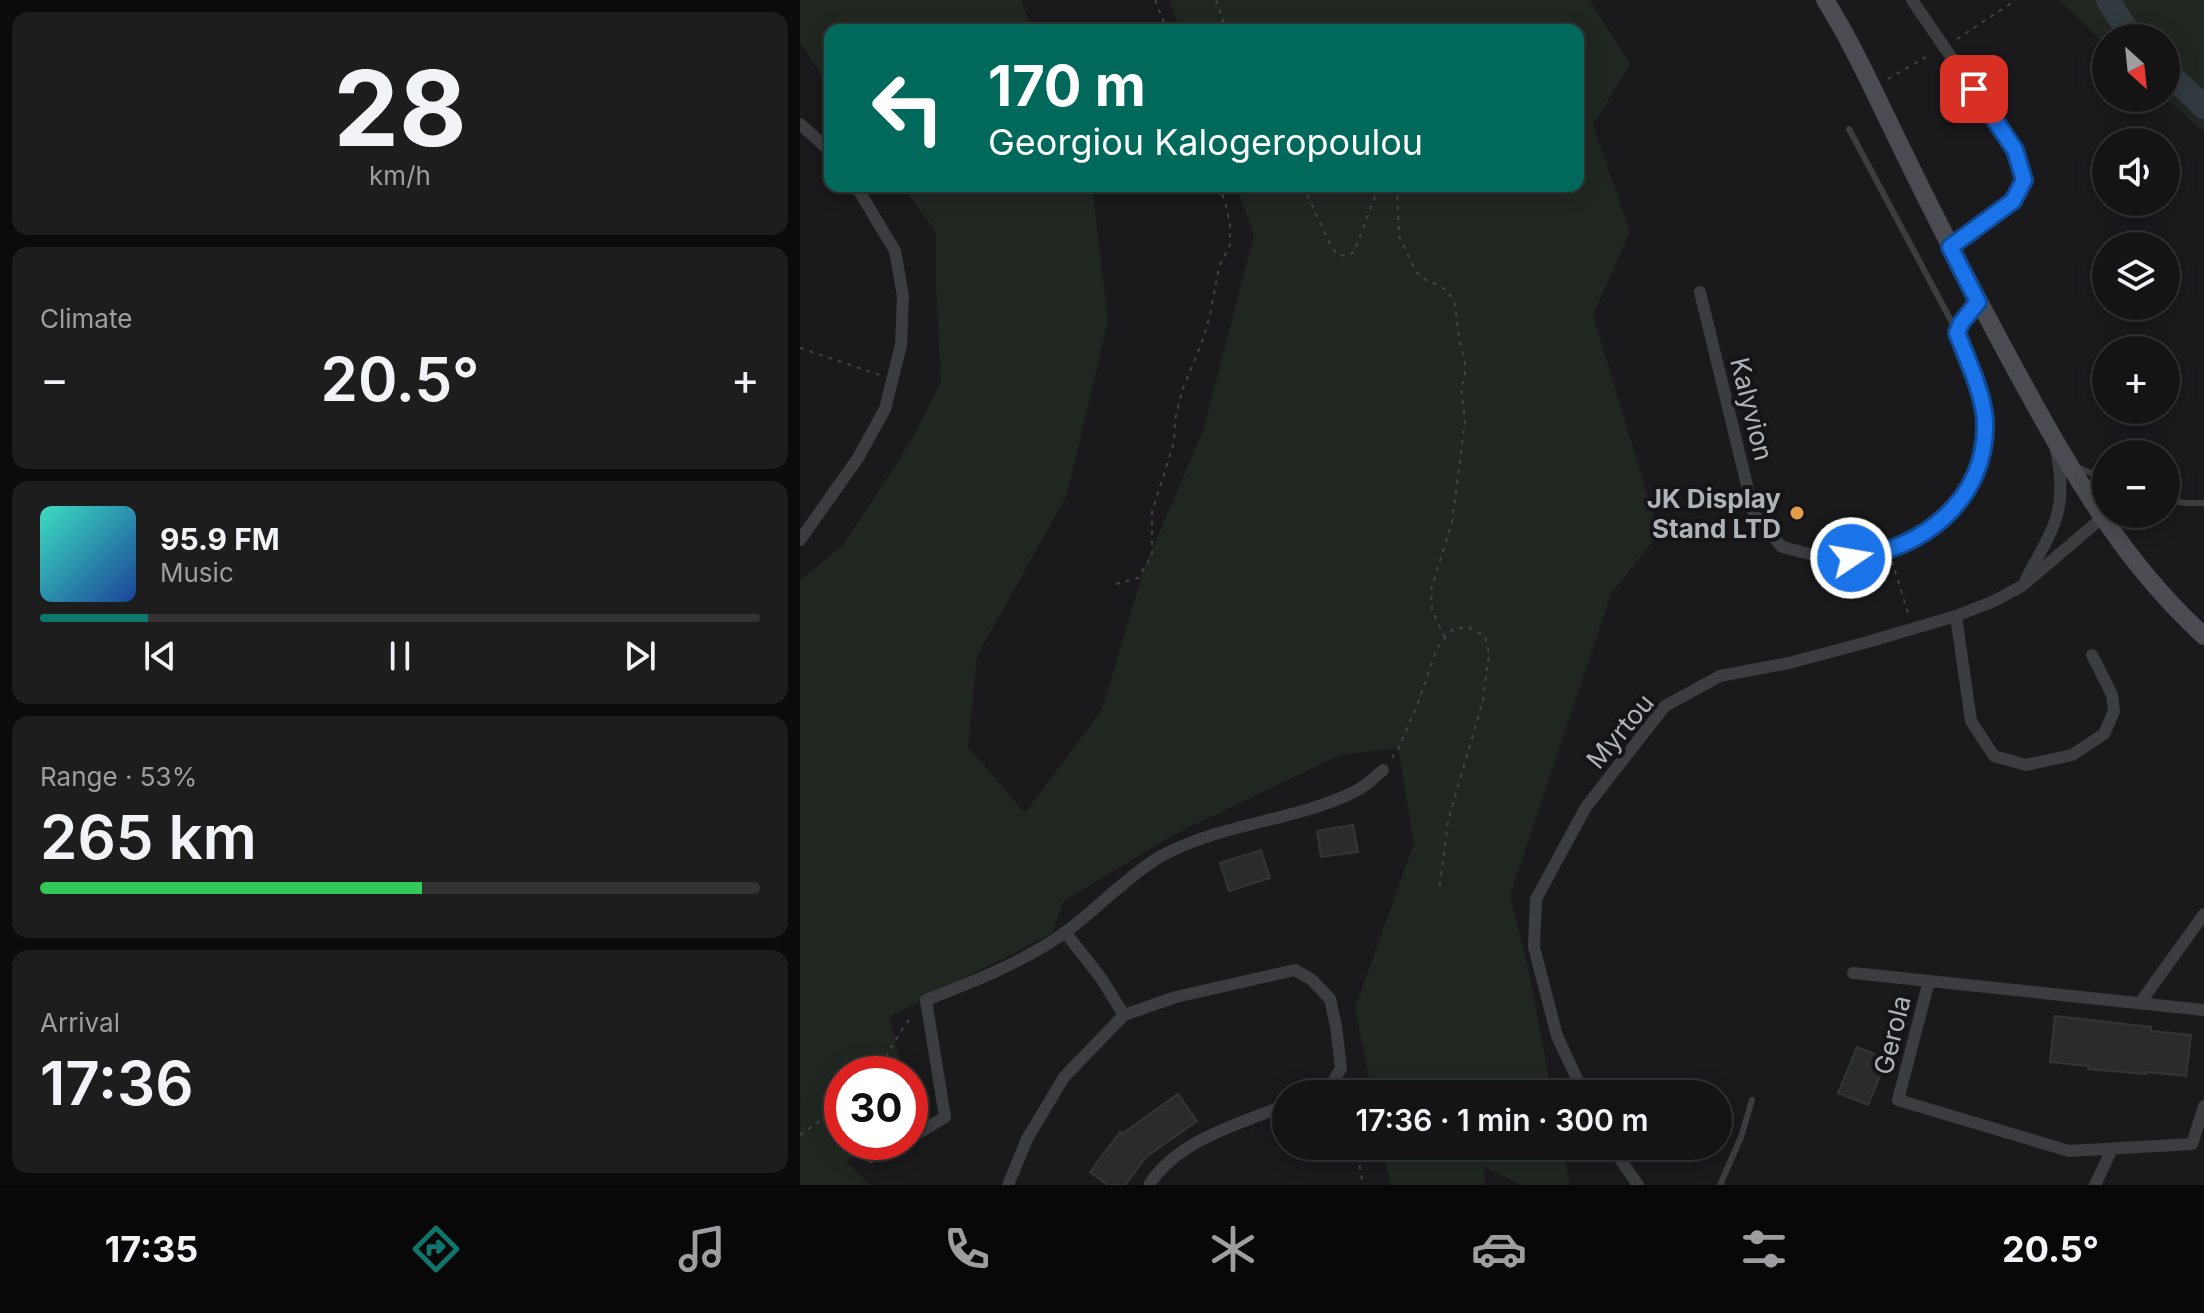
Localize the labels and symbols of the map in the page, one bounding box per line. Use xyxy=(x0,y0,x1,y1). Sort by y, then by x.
north arrow xyxy=(2092,24,2180,112)
pin xyxy=(1940,55,2008,123)
street label: Kalyvion xyxy=(1724,354,1780,464)
place label: JK Display Stand LTD xyxy=(1647,483,1781,544)
marker: JK Display Stand LTD xyxy=(1788,504,1806,522)
position arrow xyxy=(1809,516,1893,600)
street label: Myrtou xyxy=(1580,687,1660,775)
street label: Gerola xyxy=(1867,992,1917,1078)
speed limit sign: 30 xyxy=(824,1056,928,1160)

